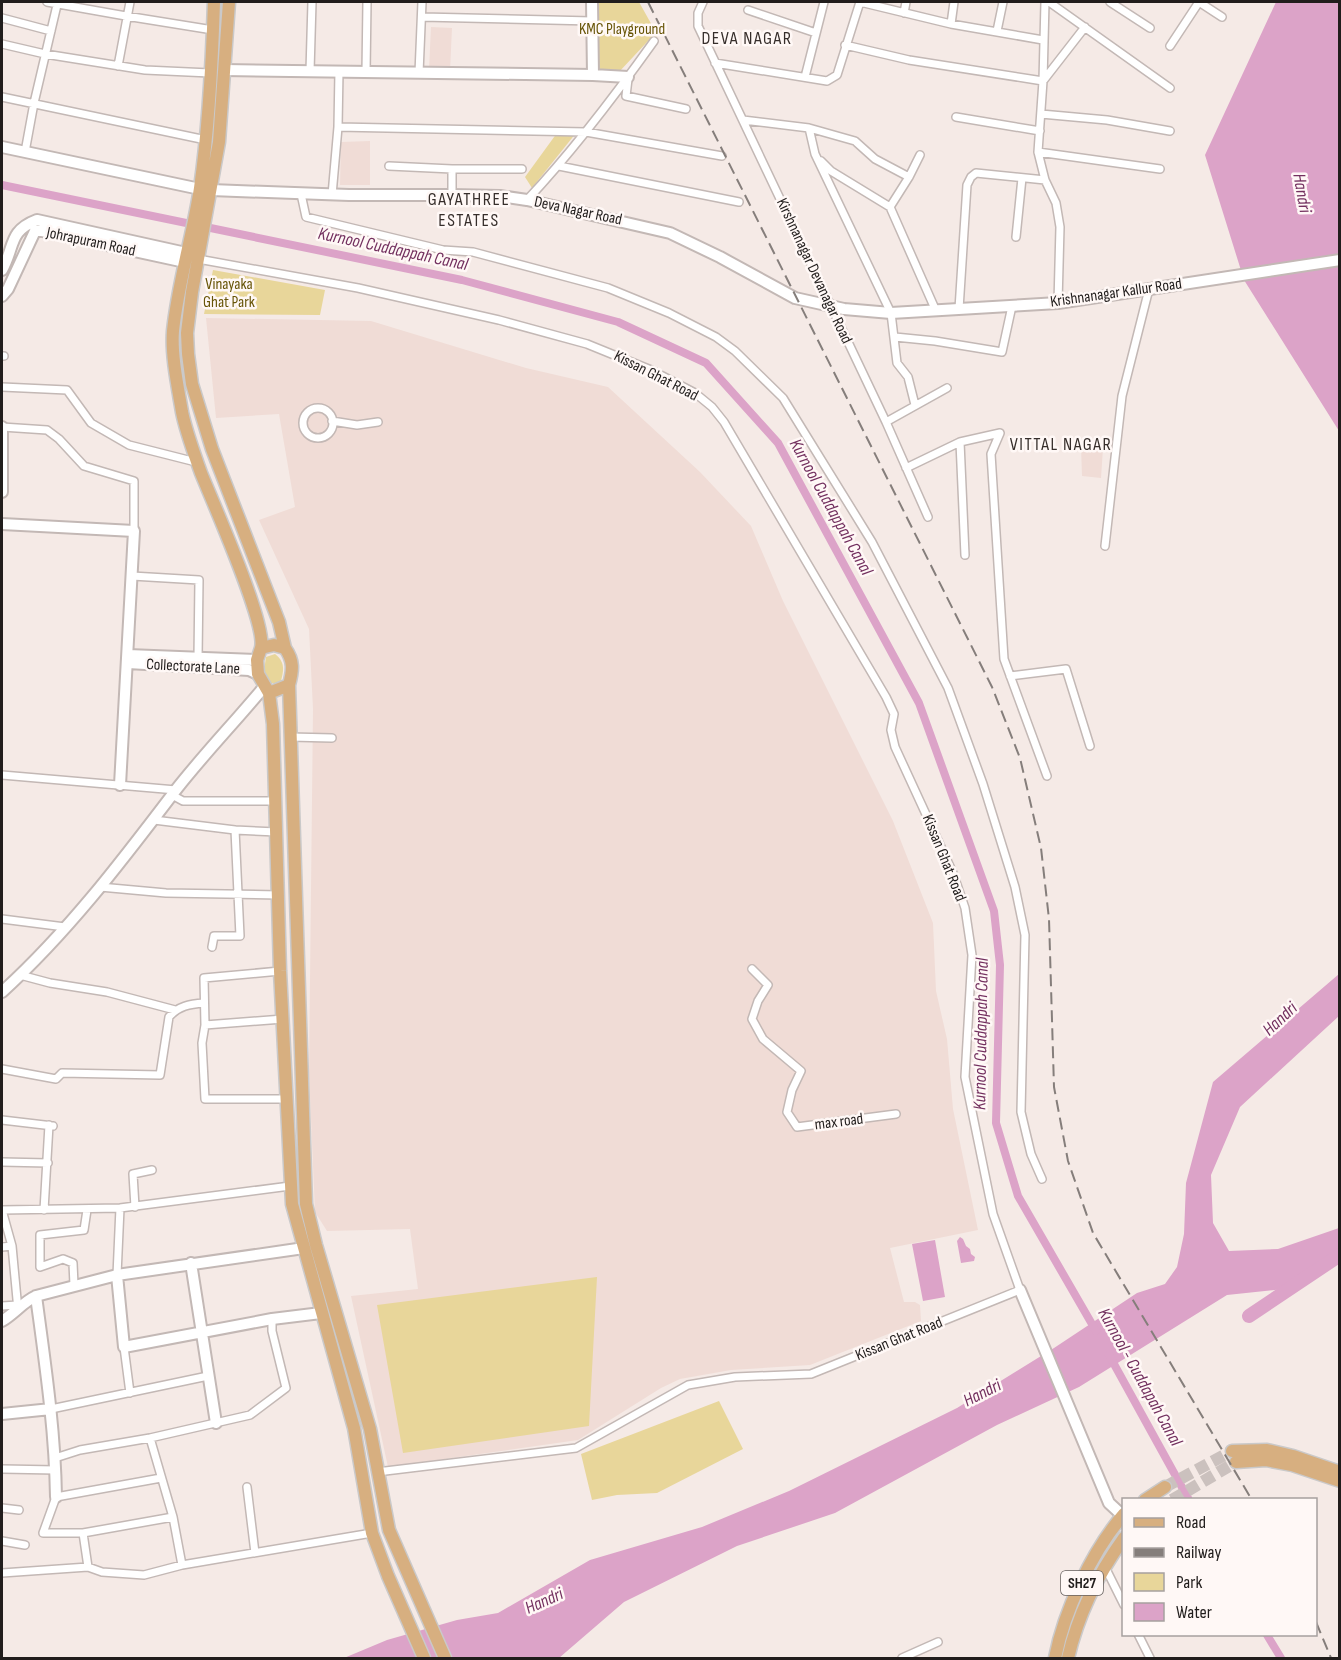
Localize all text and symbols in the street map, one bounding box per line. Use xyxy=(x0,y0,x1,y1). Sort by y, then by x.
park label: KMC Playground xyxy=(579,20,665,39)
district label: DEVA NAGAR xyxy=(701,28,793,49)
water label: Handri xyxy=(1288,172,1316,215)
district label: GAYATHREE ESTATES xyxy=(428,189,510,231)
street label: Deva Nagar Road xyxy=(532,192,624,230)
street label: Kirshnanagar Devanagar Road xyxy=(772,195,856,347)
street label: Johrapuram Road xyxy=(44,223,137,261)
water label: Kurnool Cuddappah Canal xyxy=(316,223,470,275)
street label: Krishnanagar Kallur Road xyxy=(1049,274,1183,312)
park label: Vinayaka Ghat Park xyxy=(203,275,255,312)
street label: Kissan Ghat Road xyxy=(611,347,701,405)
district label: VITTAL NAGAR xyxy=(1010,434,1112,455)
water label: Kurnool Cuddappah Canal xyxy=(785,435,877,579)
street label: Collectorate Lane xyxy=(146,655,240,679)
street label: Kissan Ghat Road xyxy=(918,812,970,904)
water label: Kurnool Cuddappah Canal xyxy=(969,957,993,1110)
water label: Handri xyxy=(1258,997,1302,1040)
street label: max road xyxy=(814,1110,864,1134)
water label: Kurnool - Cuddapah Canal xyxy=(1093,1304,1187,1450)
street label: Kissan Ghat Road xyxy=(853,1313,945,1365)
water label: Handri xyxy=(960,1374,1005,1411)
legend xyxy=(1122,1498,1317,1636)
text: Road xyxy=(1176,1512,1206,1533)
text: Railway xyxy=(1176,1542,1221,1563)
road number: SH27 xyxy=(1061,1571,1103,1595)
text: Park xyxy=(1176,1572,1202,1593)
water label: Handri xyxy=(522,1583,567,1619)
text: Water xyxy=(1176,1602,1212,1623)

